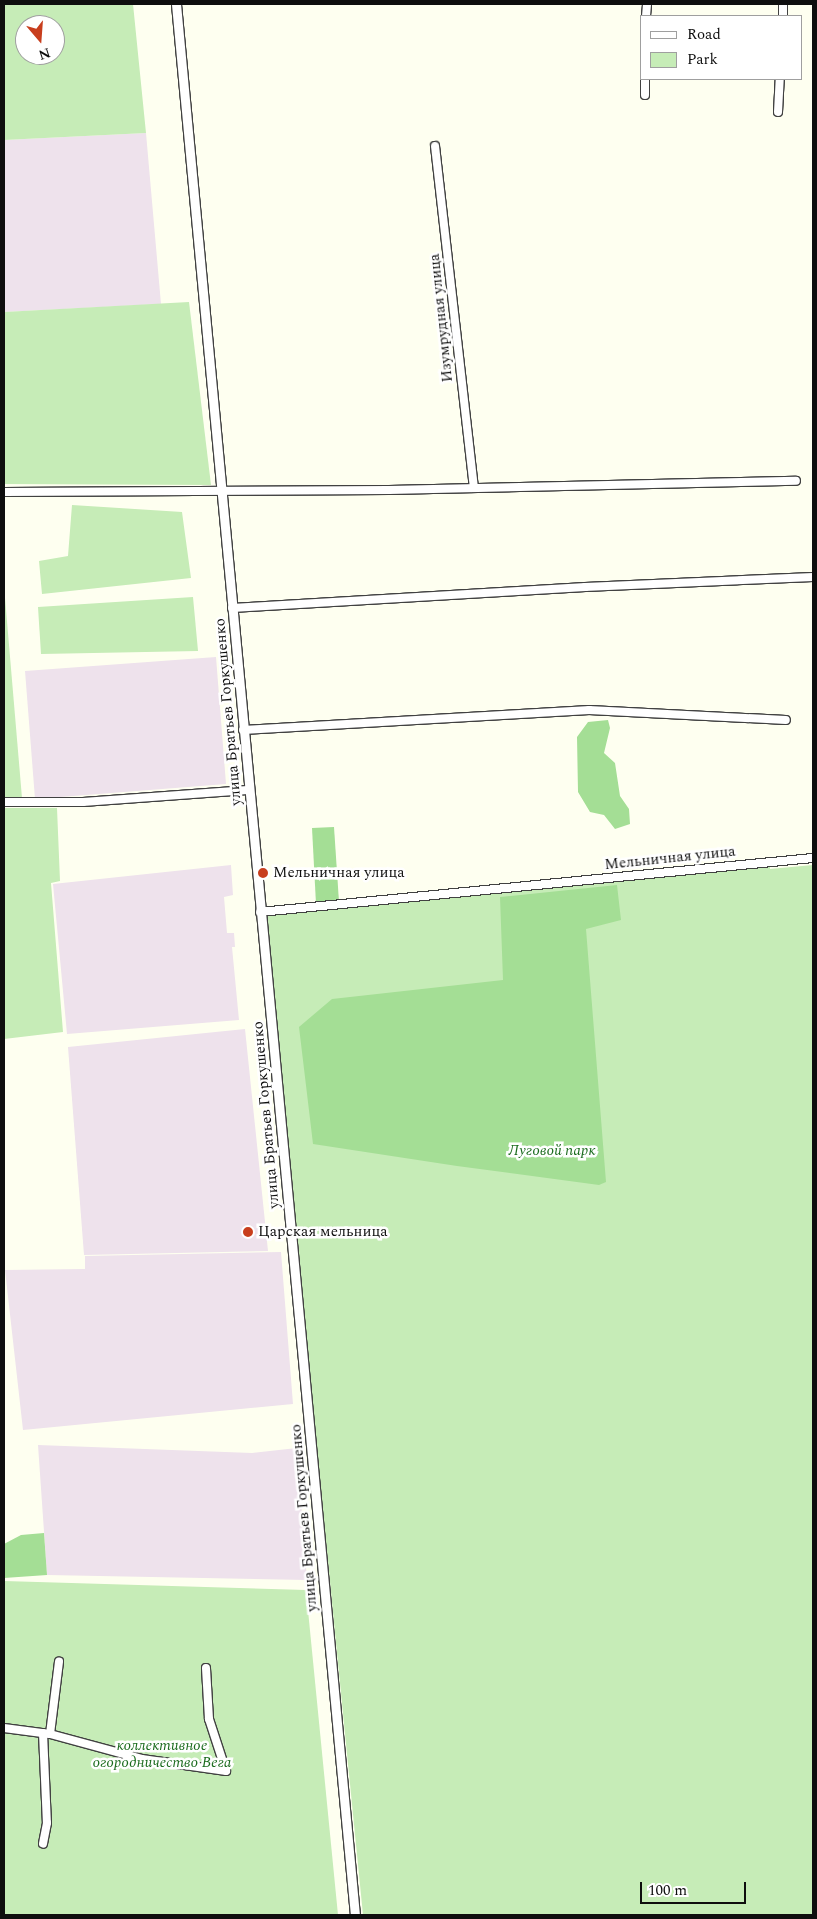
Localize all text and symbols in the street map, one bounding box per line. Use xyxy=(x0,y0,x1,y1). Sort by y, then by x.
north arrow xyxy=(15,15,65,65)
legend xyxy=(640,15,802,80)
text: Road xyxy=(687,23,721,46)
text: N xyxy=(36,42,53,66)
text: Park xyxy=(687,48,718,71)
street label: Изумрудная улица xyxy=(425,253,457,383)
street label: улица Братьев Горкушенко xyxy=(211,618,245,806)
street label: Мельничная улица xyxy=(604,842,736,874)
place label: Мельничная улица xyxy=(273,864,405,882)
marker: Мельничная улица xyxy=(257,867,269,879)
street label: улица Братьев Горкушенко xyxy=(249,1021,283,1209)
park label: Луговой парк xyxy=(508,1142,596,1160)
place label: Царская мельница xyxy=(258,1223,388,1241)
marker: Царская мельница xyxy=(242,1226,254,1238)
street label: улица Братьев Горкушенко xyxy=(287,1424,321,1612)
park label: коллективное огородничество Вега xyxy=(93,1736,231,1771)
scale bar xyxy=(642,1872,748,1904)
text: 100 m xyxy=(648,1879,687,1902)

